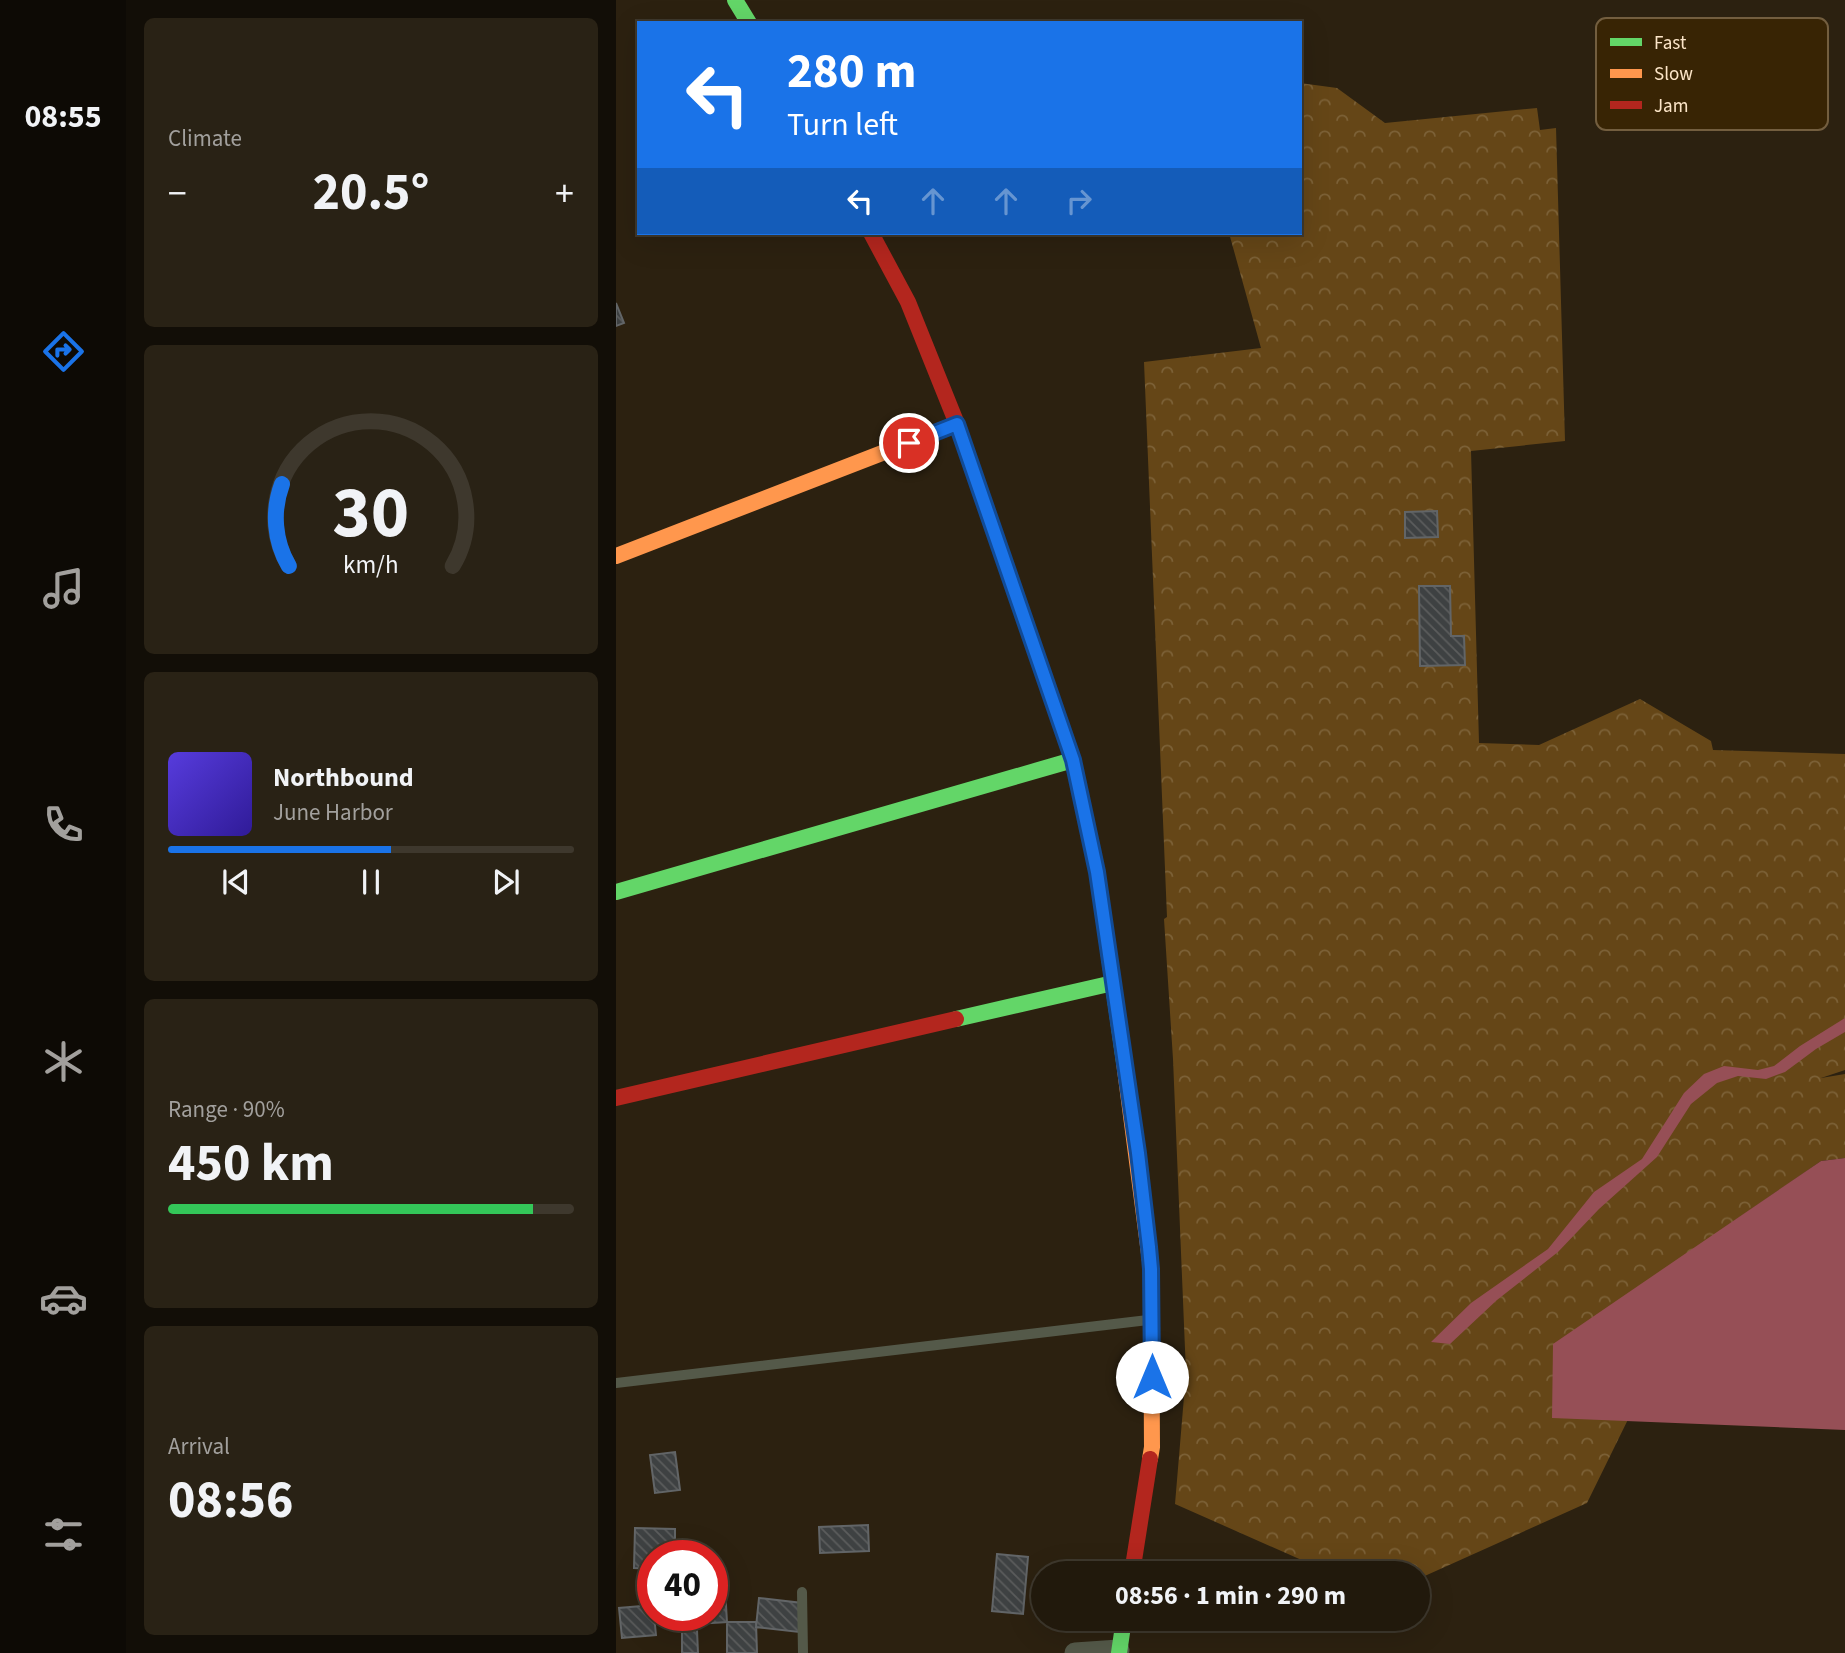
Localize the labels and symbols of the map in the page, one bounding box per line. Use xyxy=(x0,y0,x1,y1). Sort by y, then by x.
legend xyxy=(1596,18,1828,130)
text: Fast xyxy=(1654,30,1687,57)
text: Slow xyxy=(1654,61,1693,88)
text: Jam xyxy=(1654,93,1688,120)
pin xyxy=(879,413,939,473)
position arrow xyxy=(1115,1340,1189,1414)
speed limit sign: 40 xyxy=(637,1540,728,1631)

